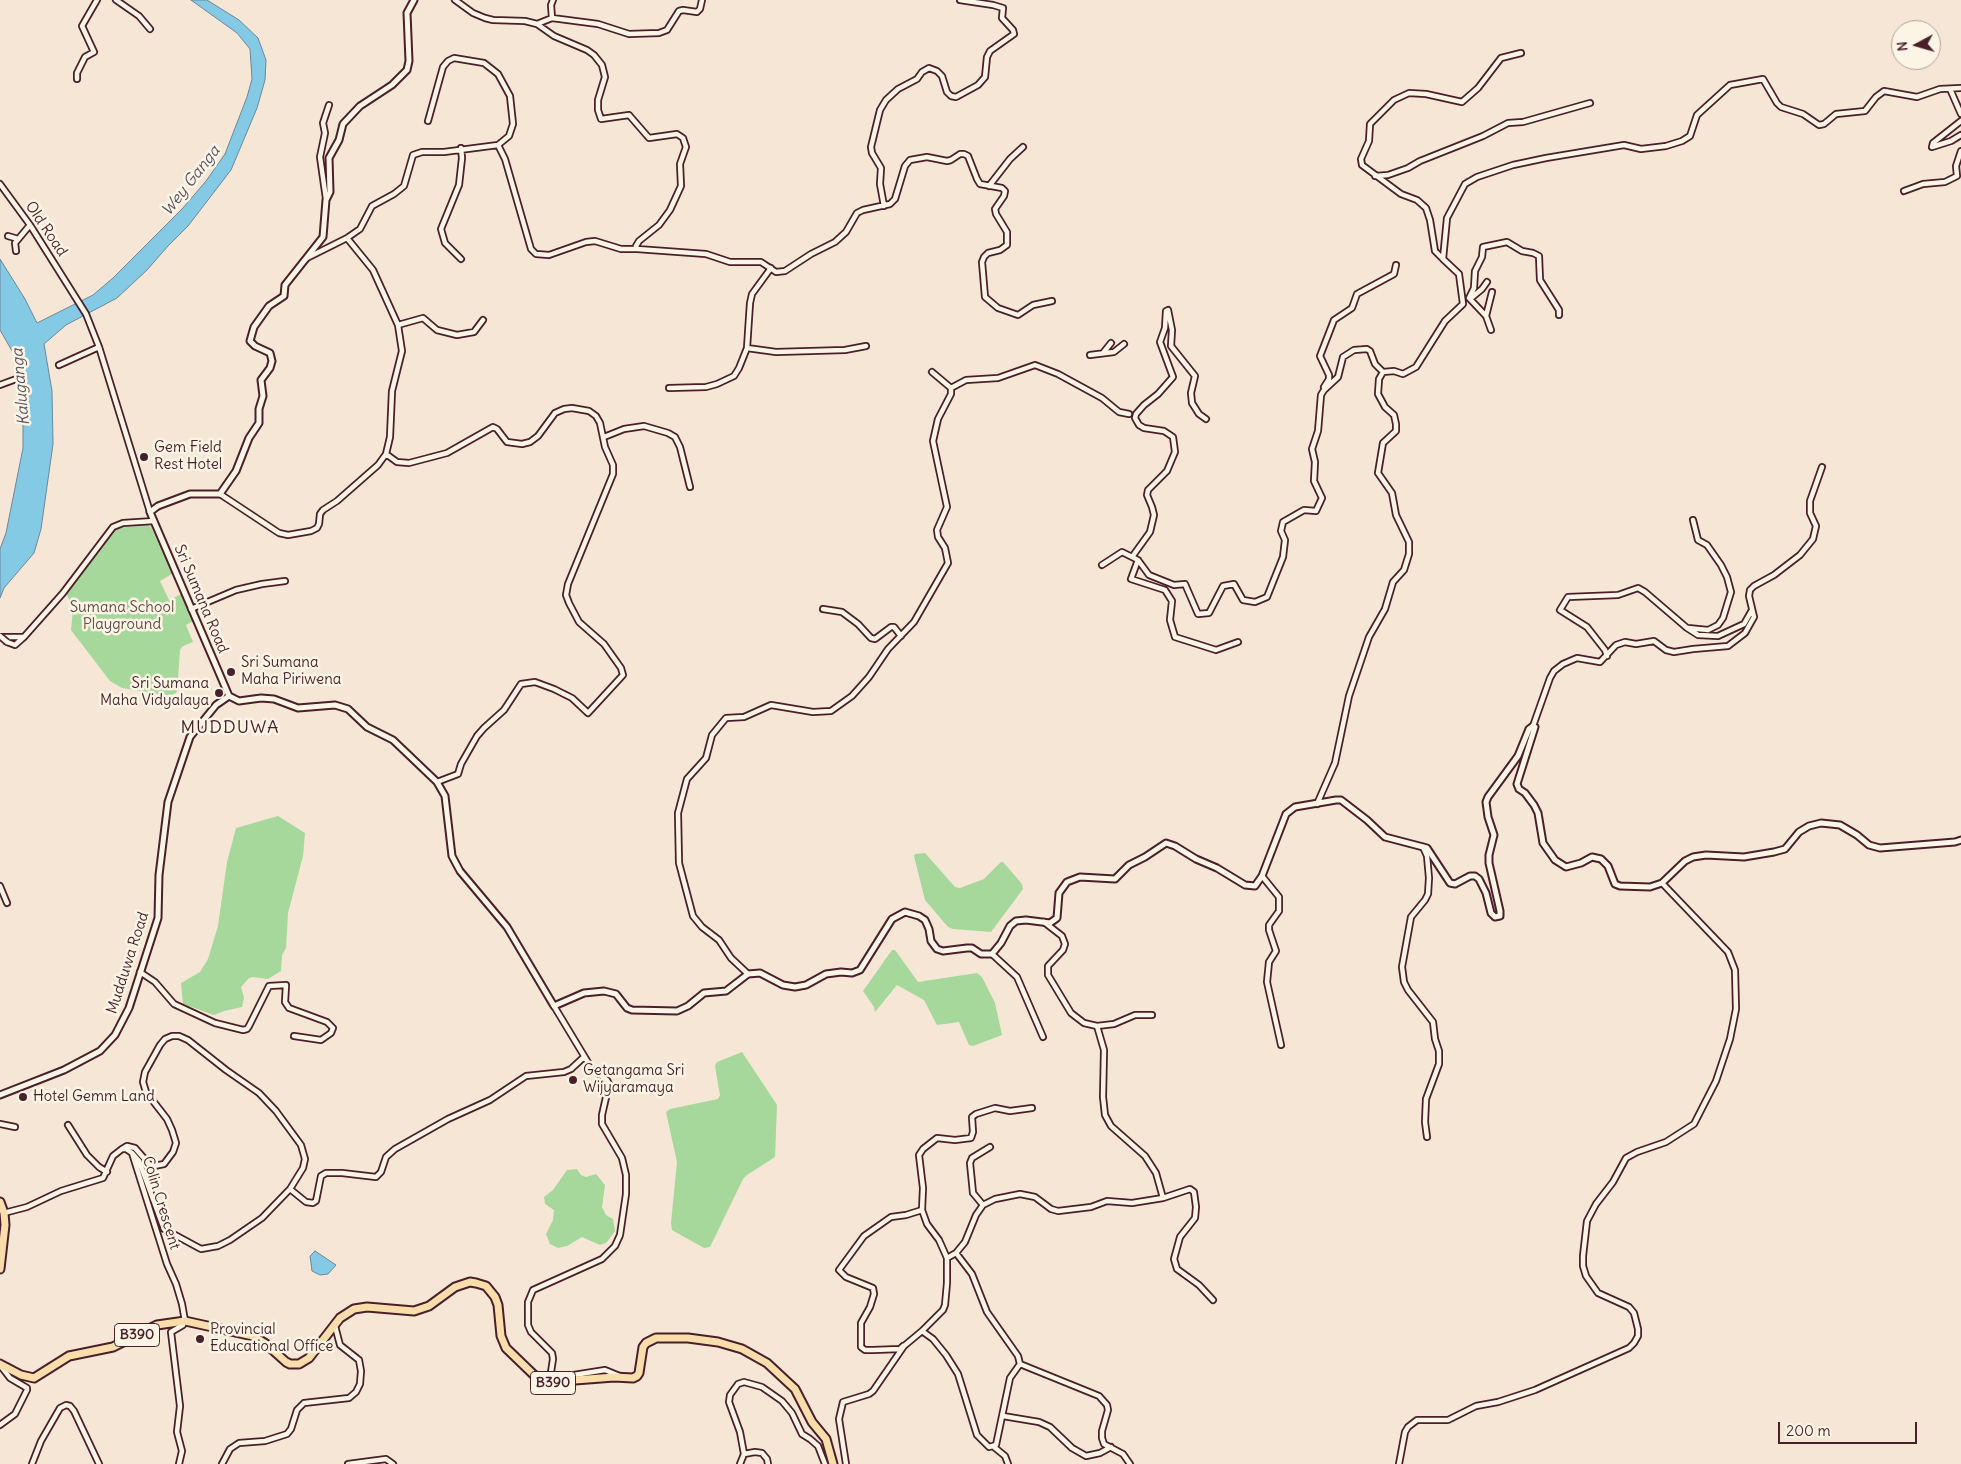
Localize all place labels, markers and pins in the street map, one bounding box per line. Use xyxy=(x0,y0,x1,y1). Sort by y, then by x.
place label: Gem Field Rest Hotel xyxy=(154,439,222,474)
marker: Gem Field Rest Hotel xyxy=(138,451,150,463)
place label: Sri Sumana Maha Piriwena xyxy=(241,654,341,689)
marker: Sri Sumana Maha Piriwena xyxy=(225,666,237,678)
place label: Sri Sumana Maha Vidyalaya xyxy=(100,675,209,710)
marker: Sri Sumana Maha Vidyalaya xyxy=(213,687,225,699)
place label: Getangama Sri Wijyaramaya xyxy=(583,1062,684,1097)
marker: Getangama Sri Wijyaramaya xyxy=(567,1074,579,1086)
place label: Hotel Gemm Land xyxy=(33,1088,155,1106)
marker: Hotel Gemm Land xyxy=(17,1091,29,1103)
place label: Provincial Educational Office xyxy=(210,1321,333,1356)
marker: Provincial Educational Office xyxy=(194,1333,206,1345)

